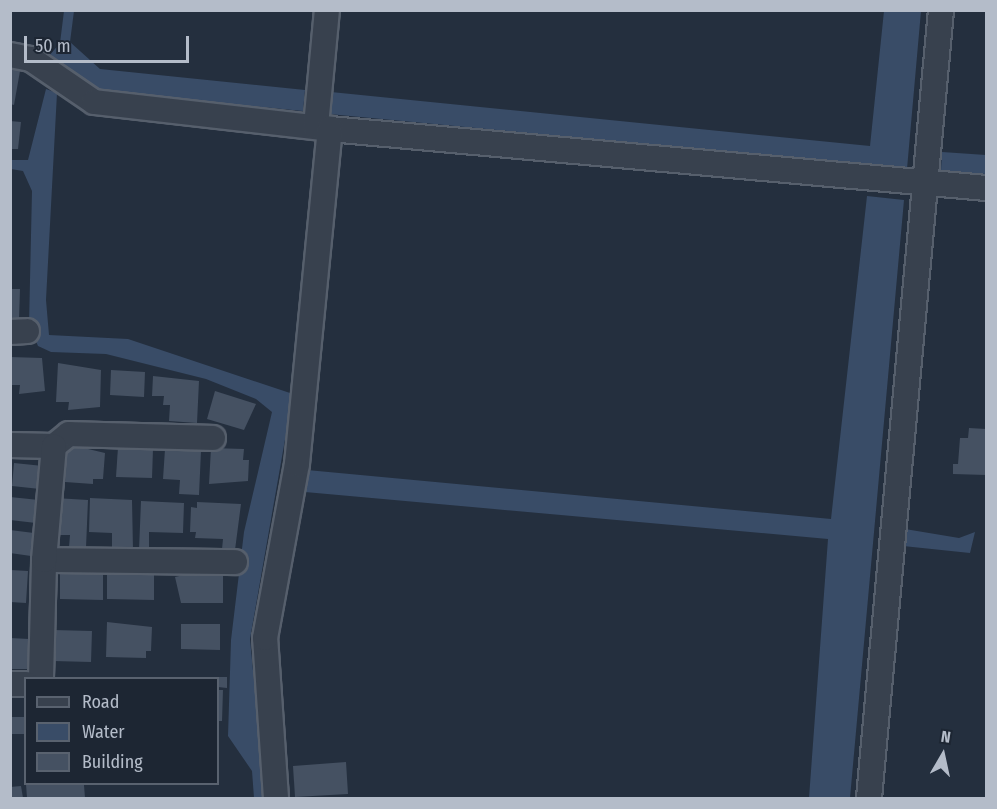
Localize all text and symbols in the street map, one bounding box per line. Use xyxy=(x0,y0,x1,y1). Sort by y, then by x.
scale bar xyxy=(27,24,192,62)
text: 50 m xyxy=(35,35,71,57)
legend xyxy=(24,677,219,785)
text: Road xyxy=(82,691,119,713)
text: Water xyxy=(82,721,125,743)
north arrow xyxy=(913,725,973,785)
text: N xyxy=(940,727,952,747)
text: Building xyxy=(82,751,143,773)

